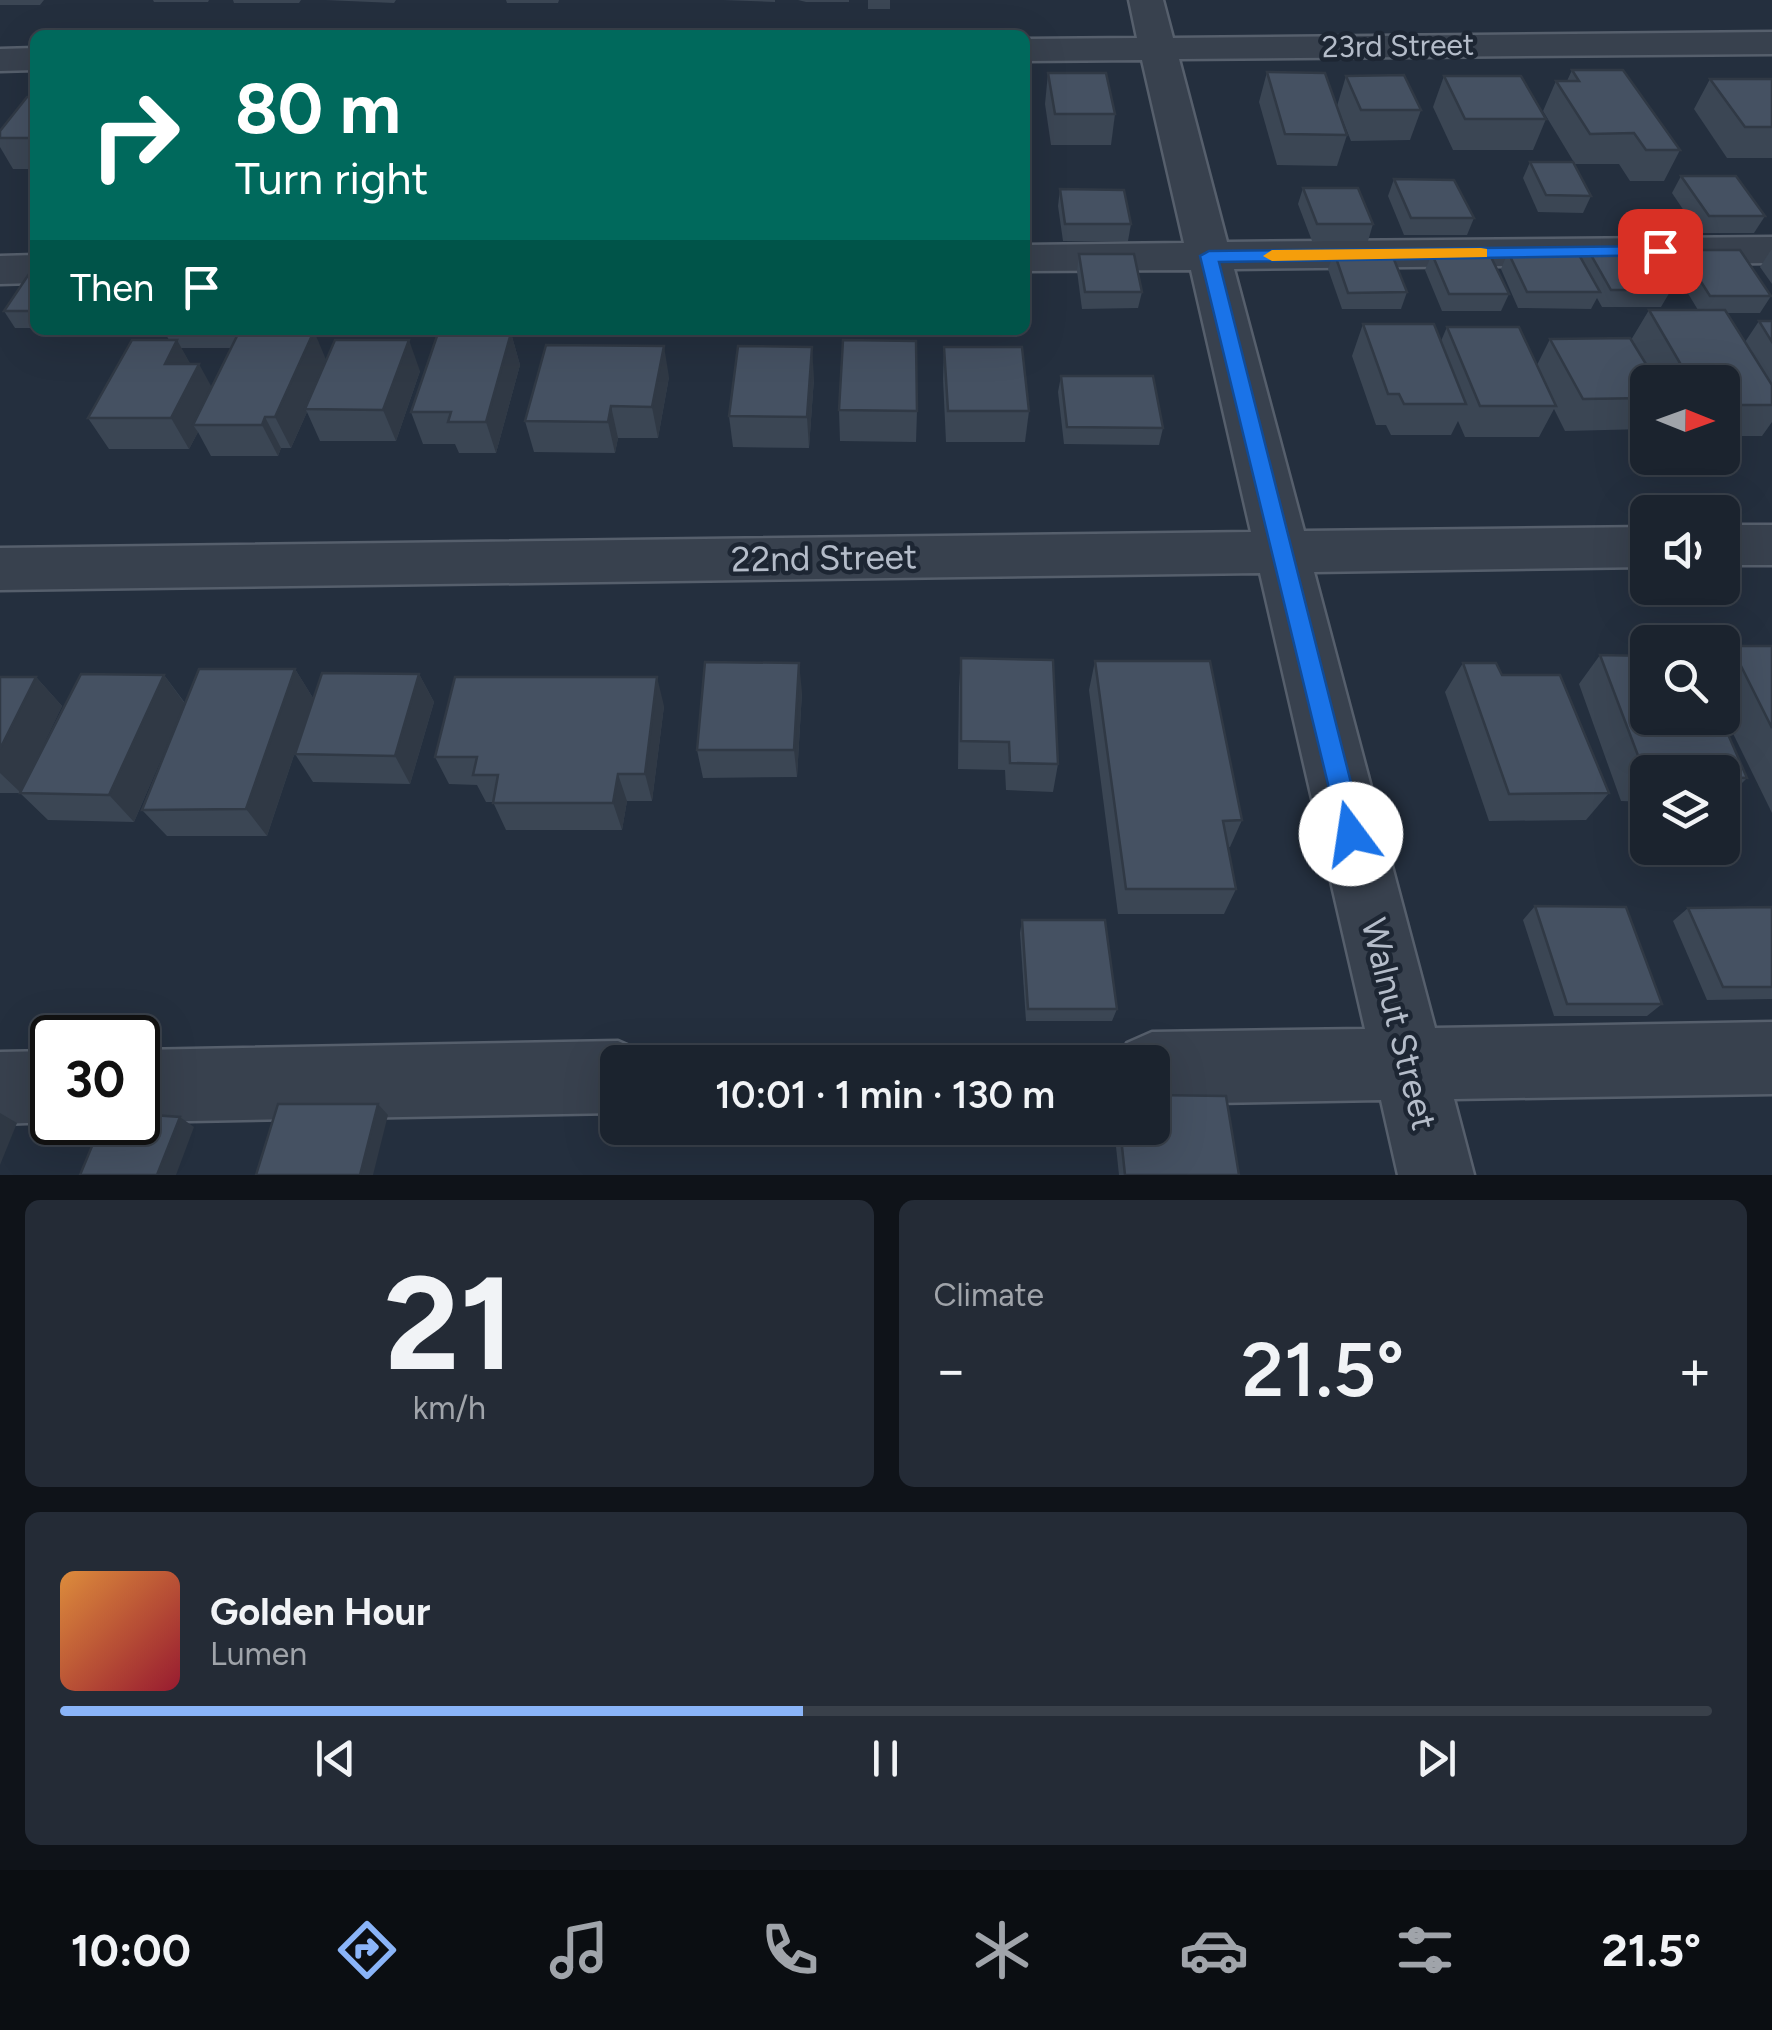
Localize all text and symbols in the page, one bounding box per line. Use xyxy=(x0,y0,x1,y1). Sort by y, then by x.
street label: 23rd Street xyxy=(1322,26,1474,65)
text: 80 m xyxy=(235,66,401,151)
icon: right xyxy=(70,70,200,200)
text: Turn right xyxy=(235,151,428,205)
pin xyxy=(1618,209,1703,294)
icon: arrive xyxy=(1633,224,1688,279)
icon: arrive xyxy=(174,260,229,315)
text: Then xyxy=(70,265,154,311)
north arrow xyxy=(1630,365,1740,475)
map controls xyxy=(1630,365,1740,865)
button: sound xyxy=(1630,495,1740,605)
street label: 22nd Street xyxy=(731,535,917,581)
button: search xyxy=(1630,625,1740,735)
button: layers xyxy=(1630,755,1740,865)
position arrow xyxy=(1299,782,1403,886)
street label: Walnut Street xyxy=(1352,914,1446,1134)
speed limit sign: 30 xyxy=(30,1015,160,1145)
text: 10:01 · 1 min · 130 m xyxy=(715,1072,1055,1118)
text: 21 xyxy=(384,1246,514,1402)
text: Climate xyxy=(934,1276,1044,1314)
text: 21.5° xyxy=(1241,1325,1404,1415)
text: − xyxy=(934,1337,968,1403)
text: + xyxy=(1678,1337,1712,1403)
text: km/h xyxy=(413,1389,486,1427)
text: Golden Hour xyxy=(210,1589,431,1635)
text: Lumen xyxy=(210,1635,307,1673)
icon: previous xyxy=(308,1731,363,1786)
icon: pause xyxy=(858,1731,913,1786)
icon: next xyxy=(1409,1731,1464,1786)
icon: directions xyxy=(332,1915,402,1985)
icon: music xyxy=(544,1915,614,1985)
icon: phone xyxy=(755,1915,825,1985)
icon: climate xyxy=(967,1915,1037,1985)
icon: car xyxy=(1179,1915,1249,1985)
icon: filters xyxy=(1390,1915,1460,1985)
text: 10:00 xyxy=(71,1923,191,1977)
text: 21.5° xyxy=(1602,1923,1701,1977)

